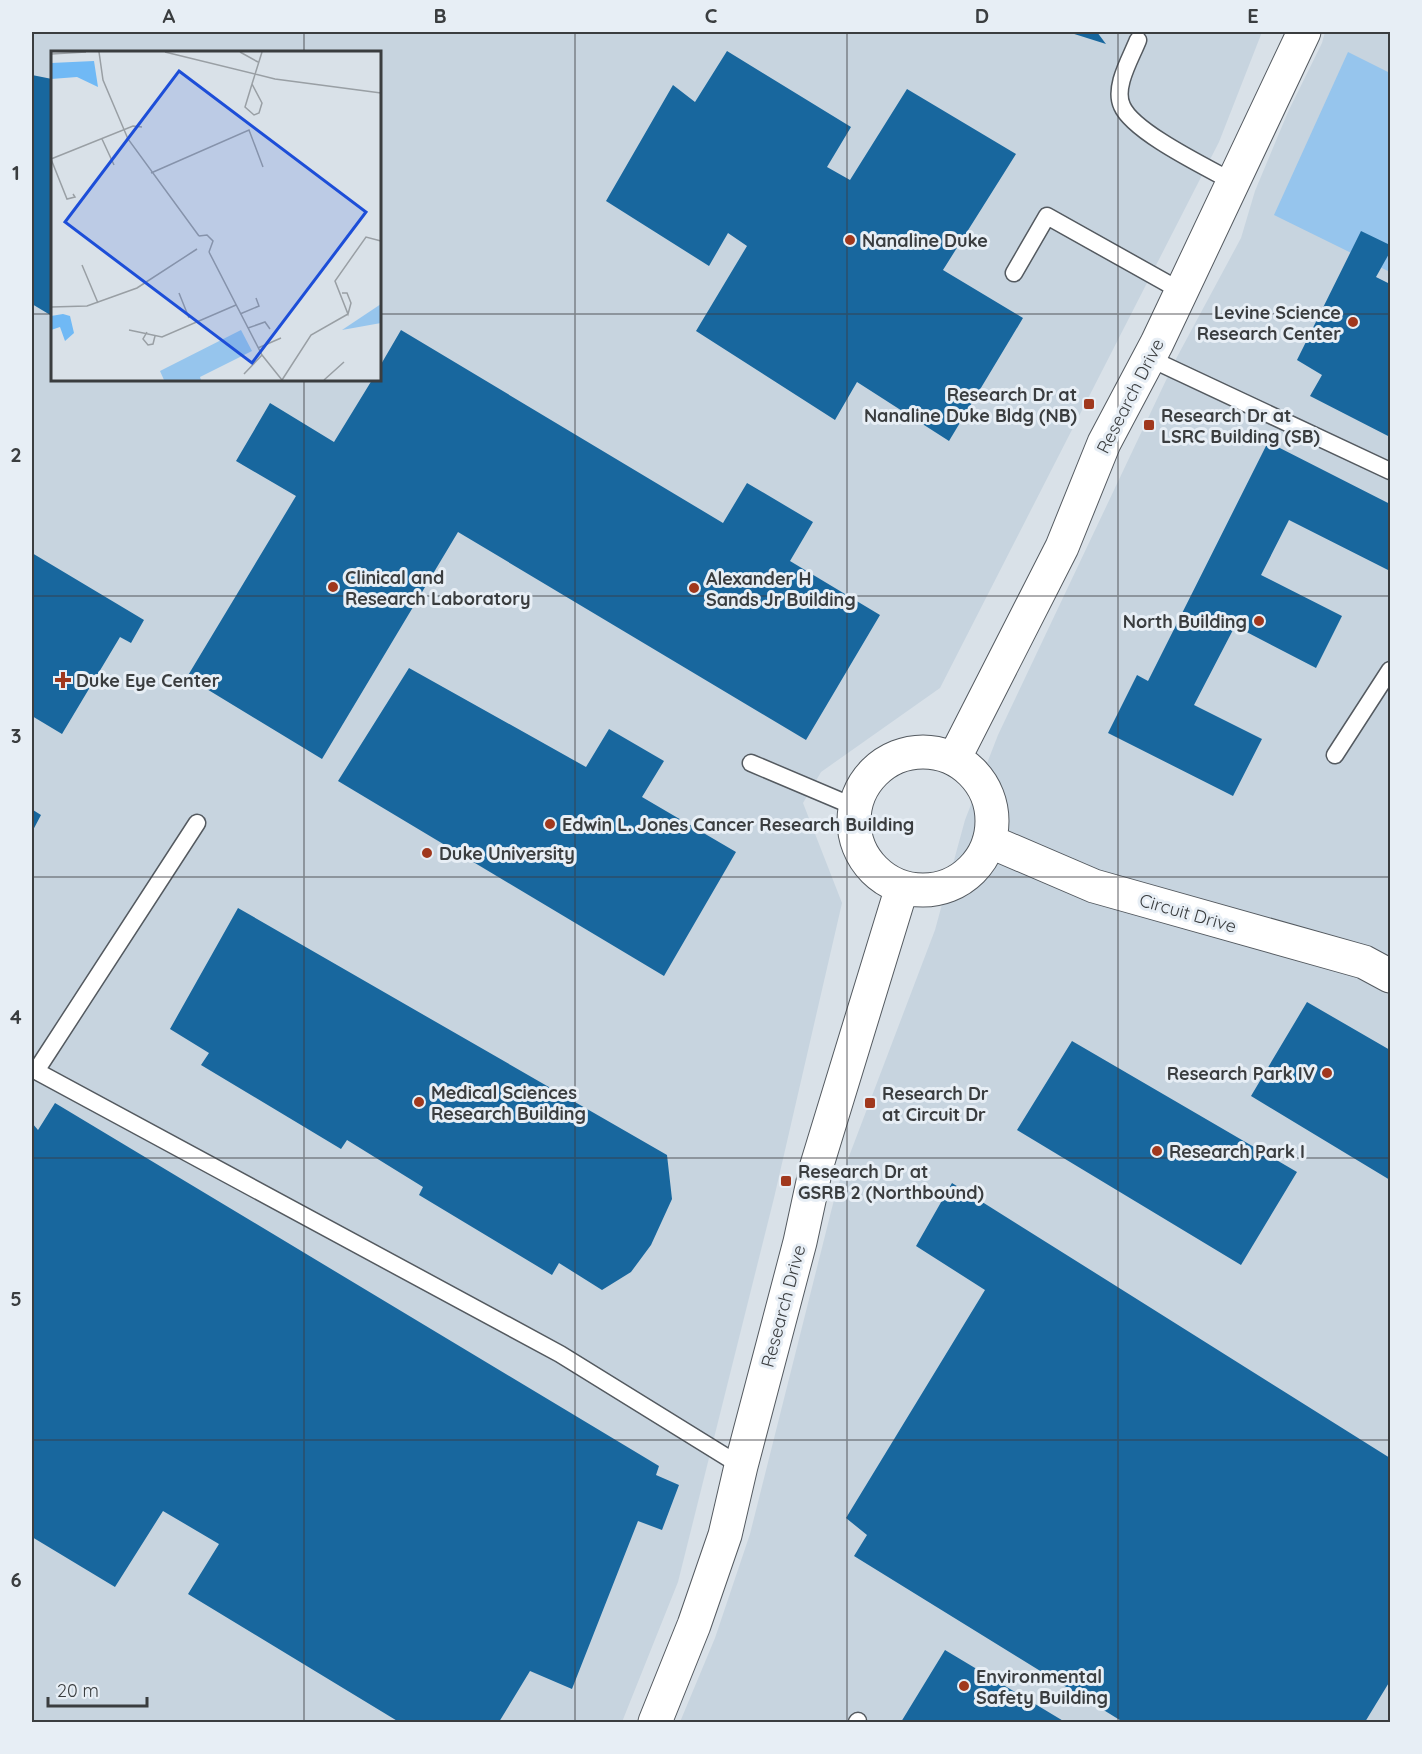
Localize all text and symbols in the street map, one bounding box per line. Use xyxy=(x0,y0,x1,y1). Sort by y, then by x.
text: A xyxy=(163,3,176,28)
text: B xyxy=(433,3,447,28)
text: C xyxy=(705,3,718,28)
text: D xyxy=(975,3,989,28)
text: E xyxy=(1247,3,1259,28)
inset map xyxy=(51,51,381,381)
text: 1 xyxy=(12,160,20,185)
place label: Nanaline Duke xyxy=(862,229,988,252)
marker: Nanaline Duke xyxy=(843,233,857,247)
place label: Levine Science Research Center xyxy=(1197,301,1341,345)
marker: Levine Science Research Center xyxy=(1346,315,1360,329)
street label: Research Drive xyxy=(1091,335,1169,457)
place label: Research Dr at Nanaline Duke Bldg (NB) xyxy=(864,383,1077,427)
marker: Research Dr at Nanaline Duke Bldg (NB) xyxy=(1082,397,1096,411)
place label: Research Dr at LSRC Building (SB) xyxy=(1161,404,1320,448)
marker: Research Dr at LSRC Building (SB) xyxy=(1142,418,1156,432)
text: 2 xyxy=(10,442,22,467)
place label: Clinical and Research Laboratory xyxy=(345,566,531,610)
place label: Alexander H Sands Jr Building xyxy=(706,567,856,611)
marker: Clinical and Research Laboratory xyxy=(326,580,340,594)
marker: Alexander H Sands Jr Building xyxy=(687,581,701,595)
place label: North Building xyxy=(1123,610,1247,633)
marker: North Building xyxy=(1252,614,1266,628)
place label: Duke Eye Center xyxy=(76,669,220,692)
marker: Duke Eye Center xyxy=(54,671,72,689)
text: 3 xyxy=(11,723,21,748)
place label: Edwin L. Jones Cancer Research Building xyxy=(562,813,914,836)
marker: Edwin L. Jones Cancer Research Building xyxy=(543,817,557,831)
place label: Duke University xyxy=(439,842,575,865)
marker: Duke University xyxy=(420,846,434,860)
street label: Circuit Drive xyxy=(1137,888,1239,938)
text: 4 xyxy=(10,1004,22,1029)
place label: Research Park IV xyxy=(1167,1062,1315,1085)
marker: Research Park IV xyxy=(1320,1066,1334,1080)
place label: Medical Sciences Research Building xyxy=(431,1081,586,1125)
place label: Research Dr at Circuit Dr xyxy=(882,1082,989,1126)
marker: Medical Sciences Research Building xyxy=(412,1095,426,1109)
marker: Research Dr at Circuit Dr xyxy=(863,1096,877,1110)
place label: Research Park I xyxy=(1169,1140,1305,1163)
marker: Research Park I xyxy=(1150,1144,1164,1158)
place label: Research Dr at GSRB 2 (Northbound) xyxy=(798,1160,984,1204)
marker: Research Dr at GSRB 2 (Northbound) xyxy=(779,1174,793,1188)
street label: Research Drive xyxy=(756,1242,810,1370)
text: 5 xyxy=(10,1286,22,1311)
text: 6 xyxy=(10,1567,22,1592)
place label: Environmental Safety Building xyxy=(976,1665,1108,1709)
scale bar xyxy=(48,1670,147,1708)
text: 20 m xyxy=(57,1679,99,1702)
marker: Environmental Safety Building xyxy=(957,1679,971,1693)

